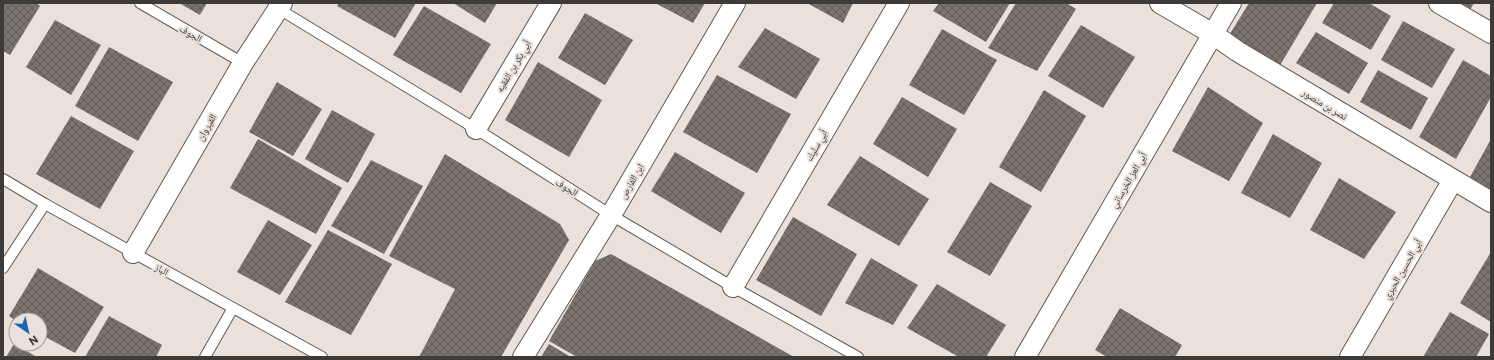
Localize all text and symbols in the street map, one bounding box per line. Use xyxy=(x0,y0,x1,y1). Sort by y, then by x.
street label: الجوف xyxy=(177,22,205,44)
street label: أبي بكر بن الفقيه xyxy=(493,38,535,95)
street label: نصر بن منصور xyxy=(1299,85,1350,123)
street label: القيروان xyxy=(194,111,219,143)
street label: أبي سليك xyxy=(802,127,832,164)
street label: أبي العز الخرساني xyxy=(1107,150,1151,211)
street label: ابن القارص xyxy=(616,161,647,201)
street label: الجوف xyxy=(553,175,580,199)
street label: أبي الحسين الحبري xyxy=(1380,237,1426,302)
street label: الباز xyxy=(152,260,171,278)
north arrow xyxy=(8,312,48,352)
text: N xyxy=(27,333,41,348)

